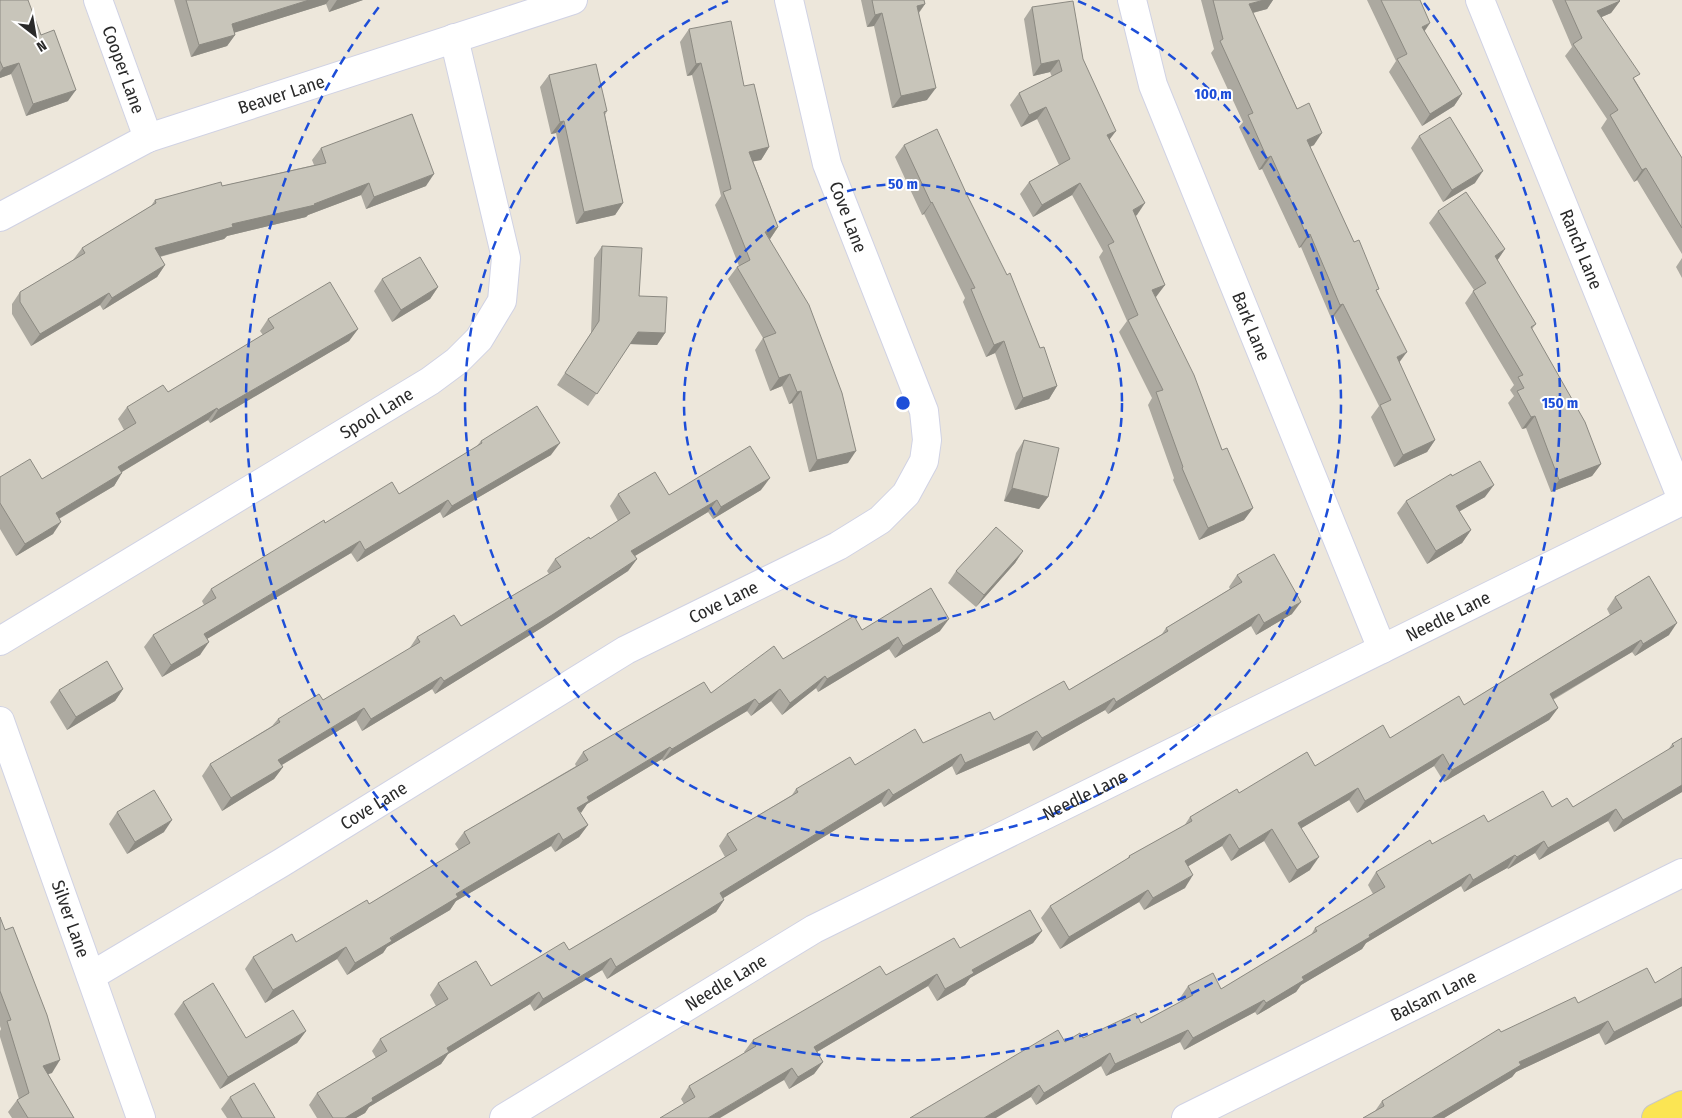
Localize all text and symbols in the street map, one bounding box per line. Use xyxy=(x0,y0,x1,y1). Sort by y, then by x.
north arrow xyxy=(10,10,60,60)
street label: Cooper Lane xyxy=(97,23,149,117)
text: N xyxy=(33,36,49,55)
street label: Beaver Lane xyxy=(235,70,327,119)
text: 100 m xyxy=(1194,85,1232,103)
text: 50 m xyxy=(888,175,918,193)
street label: Cove Lane xyxy=(824,178,872,256)
street label: Ranch Lane xyxy=(1555,206,1607,293)
street label: Bark Lane xyxy=(1227,288,1275,364)
street label: Spool Lane xyxy=(336,383,417,444)
centre of rings xyxy=(894,394,912,412)
text: 150 m xyxy=(1542,394,1578,412)
street label: Cove Lane xyxy=(685,576,762,628)
street label: Needle Lane xyxy=(1402,586,1494,646)
street label: Needle Lane xyxy=(1039,765,1131,826)
street label: Cove Lane xyxy=(336,777,411,835)
street label: Silver Lane xyxy=(46,877,94,961)
street label: Needle Lane xyxy=(681,949,771,1016)
street label: Balsam Lane xyxy=(1387,965,1480,1026)

